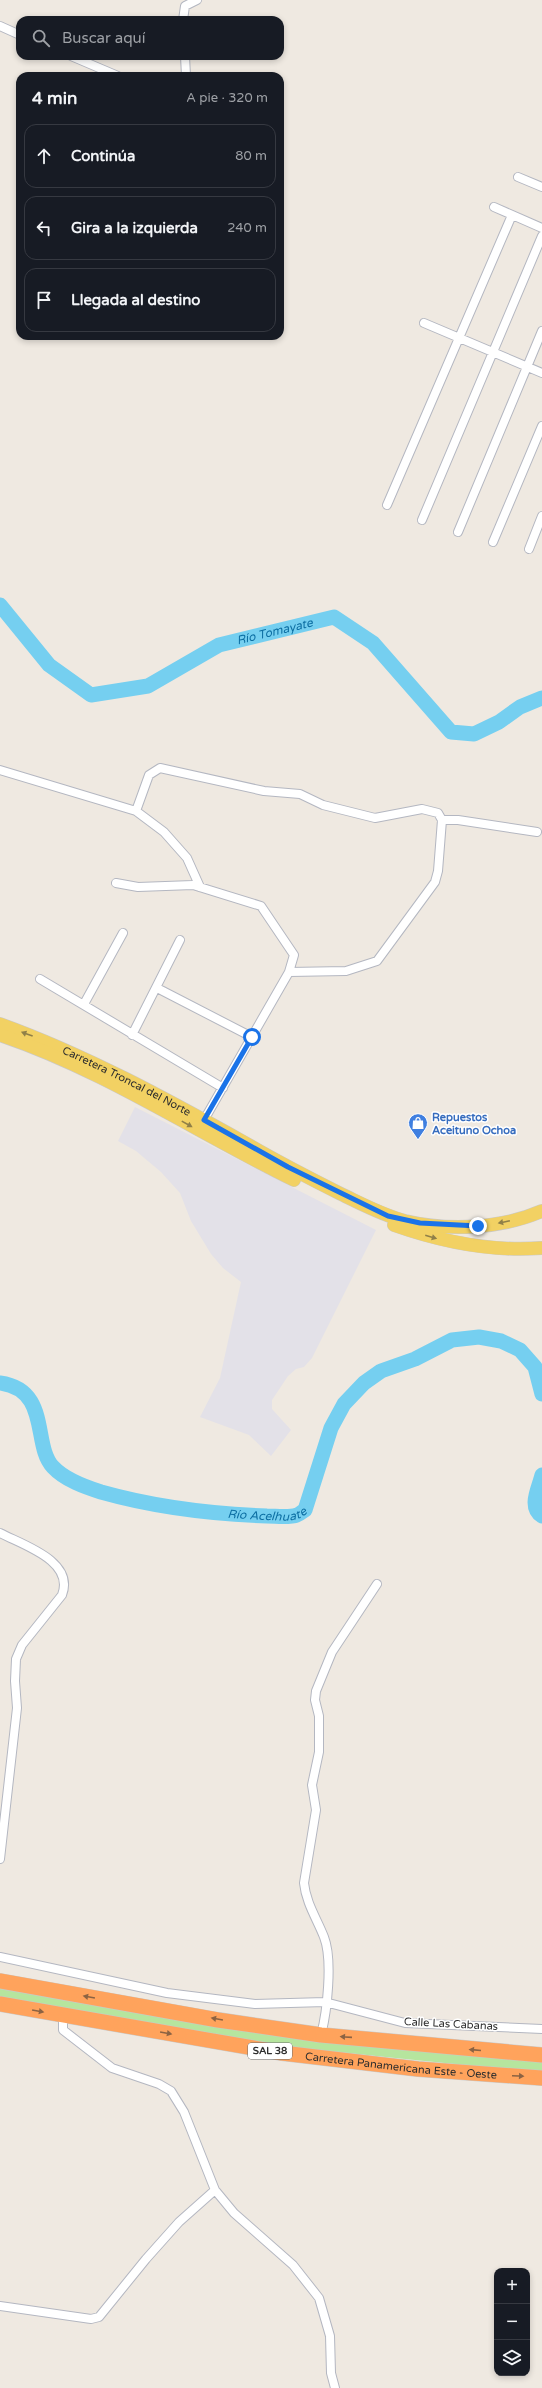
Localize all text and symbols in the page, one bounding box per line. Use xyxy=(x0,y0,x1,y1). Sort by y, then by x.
search box xyxy=(16,16,284,60)
icon: search xyxy=(30,27,52,49)
text: Buscar aquí xyxy=(62,29,145,47)
text: 4 min xyxy=(32,88,77,109)
text: A pie · 320 m xyxy=(186,90,268,106)
icon: ahead xyxy=(33,145,55,167)
text: Continúa xyxy=(71,147,135,165)
text: 80 m xyxy=(235,148,267,164)
icon: left xyxy=(33,217,55,239)
text: Gira a la izquierda xyxy=(71,219,198,237)
text: 240 m xyxy=(227,220,267,236)
icon: arrive xyxy=(33,289,55,311)
text: Llegada al destino xyxy=(71,291,200,309)
water label: Río Tomayate xyxy=(235,615,315,647)
route start xyxy=(243,1028,261,1046)
one-way arrow xyxy=(21,1031,33,1037)
street label: Carretera Troncal del Norte xyxy=(60,1043,193,1118)
place label: Repuestos Aceituno Ochoa xyxy=(432,1111,516,1137)
shop icon: Repuestos Aceituno Ochoa xyxy=(407,1112,429,1140)
one-way arrow xyxy=(181,1120,193,1127)
route end xyxy=(469,1217,487,1235)
one-way arrow xyxy=(498,1219,511,1225)
one-way arrow xyxy=(425,1234,437,1240)
water label: Río Acelhuate xyxy=(227,1503,310,1524)
one-way arrow xyxy=(83,1993,95,1999)
one-way arrow xyxy=(32,2008,45,2014)
street label: Calle Las Cabanas xyxy=(404,2015,498,2033)
one-way arrow xyxy=(211,2016,223,2022)
one-way arrow xyxy=(160,2030,173,2036)
one-way arrow xyxy=(340,2033,352,2040)
road number: SAL 38 xyxy=(248,2043,292,2059)
one-way arrow xyxy=(469,2047,481,2053)
street label: Carretera Panamericana Este - Oeste xyxy=(304,2049,497,2081)
one-way arrow xyxy=(512,2073,524,2080)
map controls xyxy=(494,2268,530,2376)
button: + xyxy=(494,2268,530,2304)
button: − xyxy=(494,2304,530,2340)
button: layers xyxy=(494,2340,530,2376)

